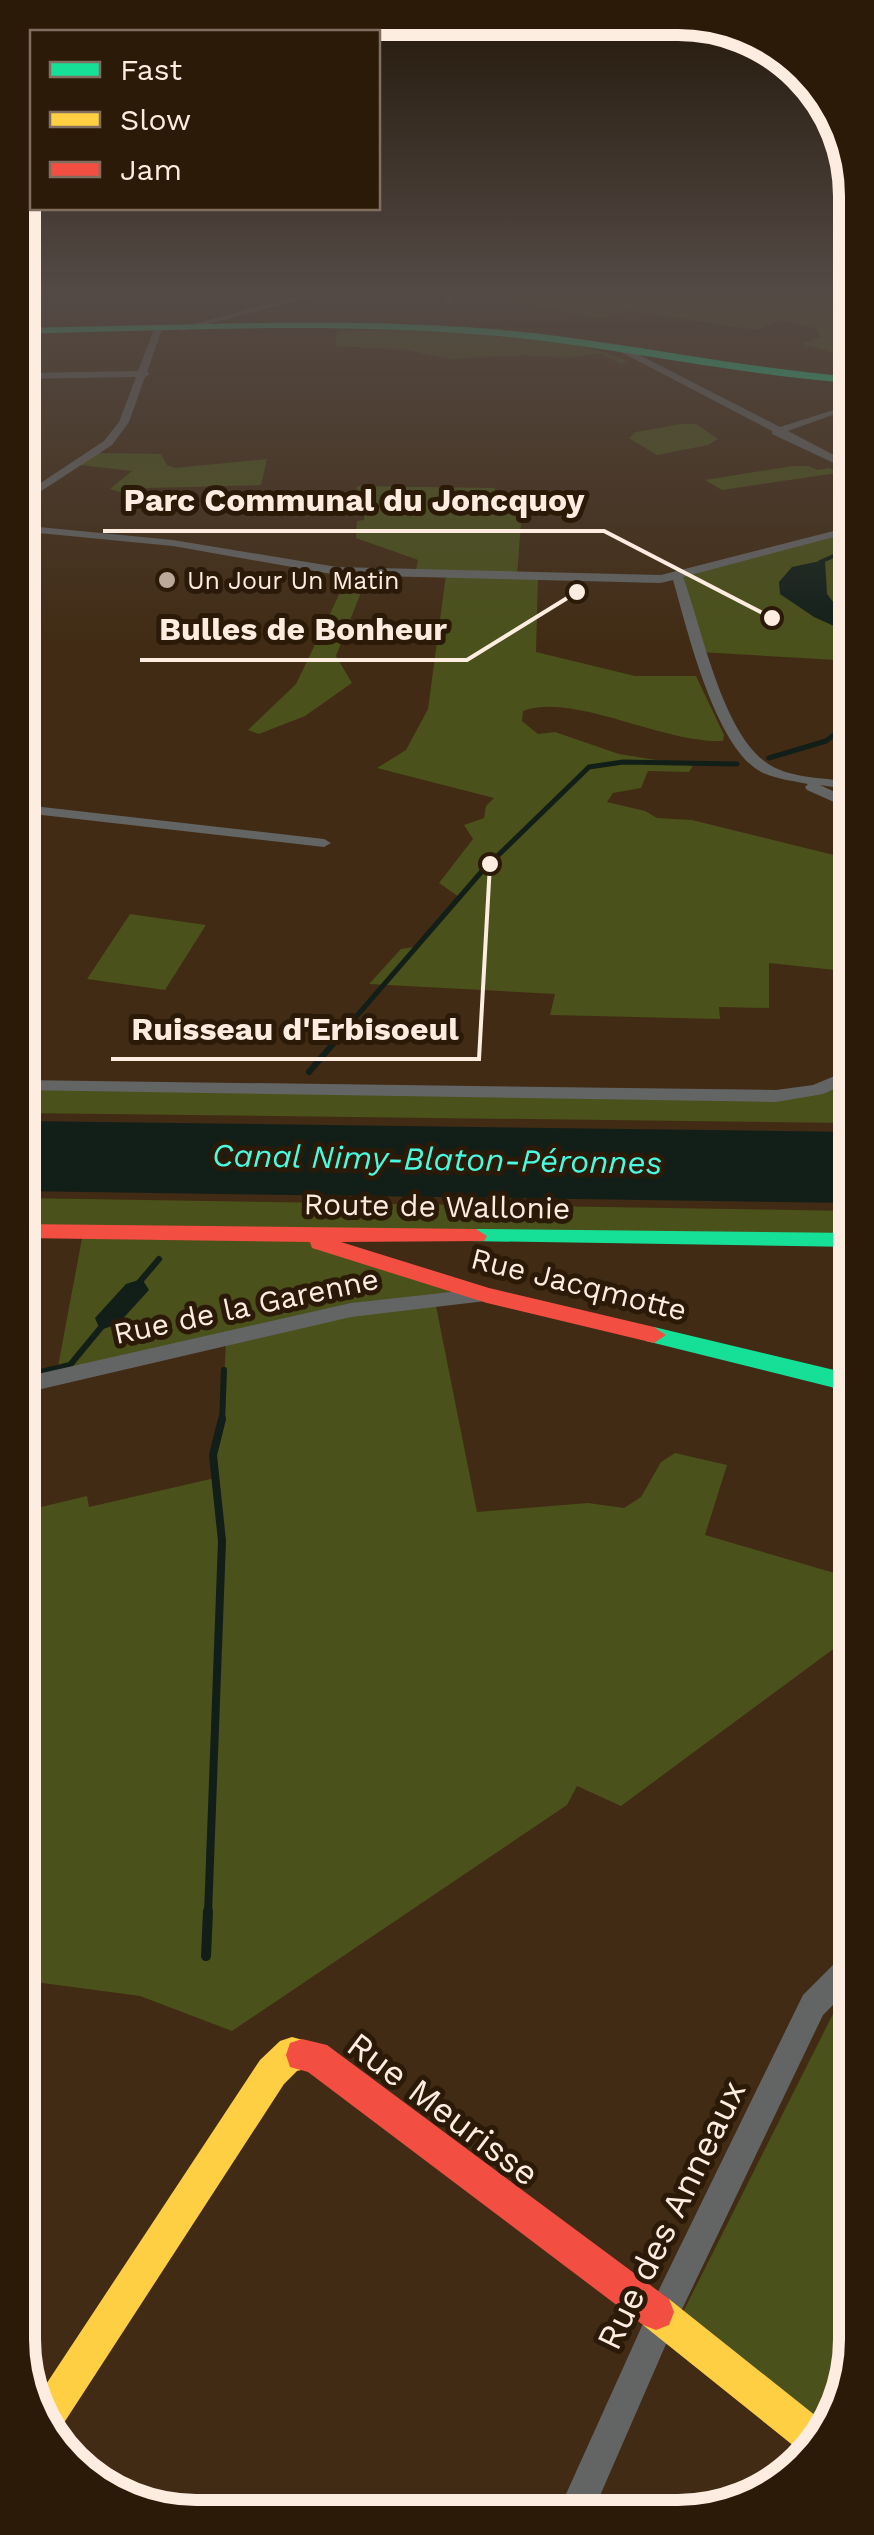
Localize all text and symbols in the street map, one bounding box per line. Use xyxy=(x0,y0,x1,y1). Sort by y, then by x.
legend xyxy=(30,30,380,210)
text: Fast xyxy=(120,52,183,87)
text: Slow xyxy=(120,102,191,137)
text: Jam xyxy=(120,152,182,187)
callout: Parc Communal du Joncquoy xyxy=(103,469,604,531)
text: Parc Communal du Joncquoy xyxy=(124,481,585,519)
place label: Un Jour Un Matin xyxy=(187,566,400,595)
marker: Un Jour Un Matin xyxy=(156,569,178,591)
callout: Bulles de Bonheur xyxy=(140,598,467,660)
text: Bulles de Bonheur xyxy=(159,610,447,648)
callout: Ruisseau d'Erbisoeul xyxy=(111,997,479,1059)
text: Ruisseau d'Erbisoeul xyxy=(131,1010,459,1048)
water label: Canal Nimy-Blaton-Péronnes xyxy=(212,1136,662,1182)
street label: Route de Wallonie xyxy=(303,1186,571,1226)
street label: Rue Jacqmotte xyxy=(468,1240,690,1328)
street label: Rue de la Garenne xyxy=(110,1261,382,1351)
street label: Rue Meurisse xyxy=(339,2023,547,2195)
street label: Rue des Anneaux xyxy=(588,2073,754,2357)

